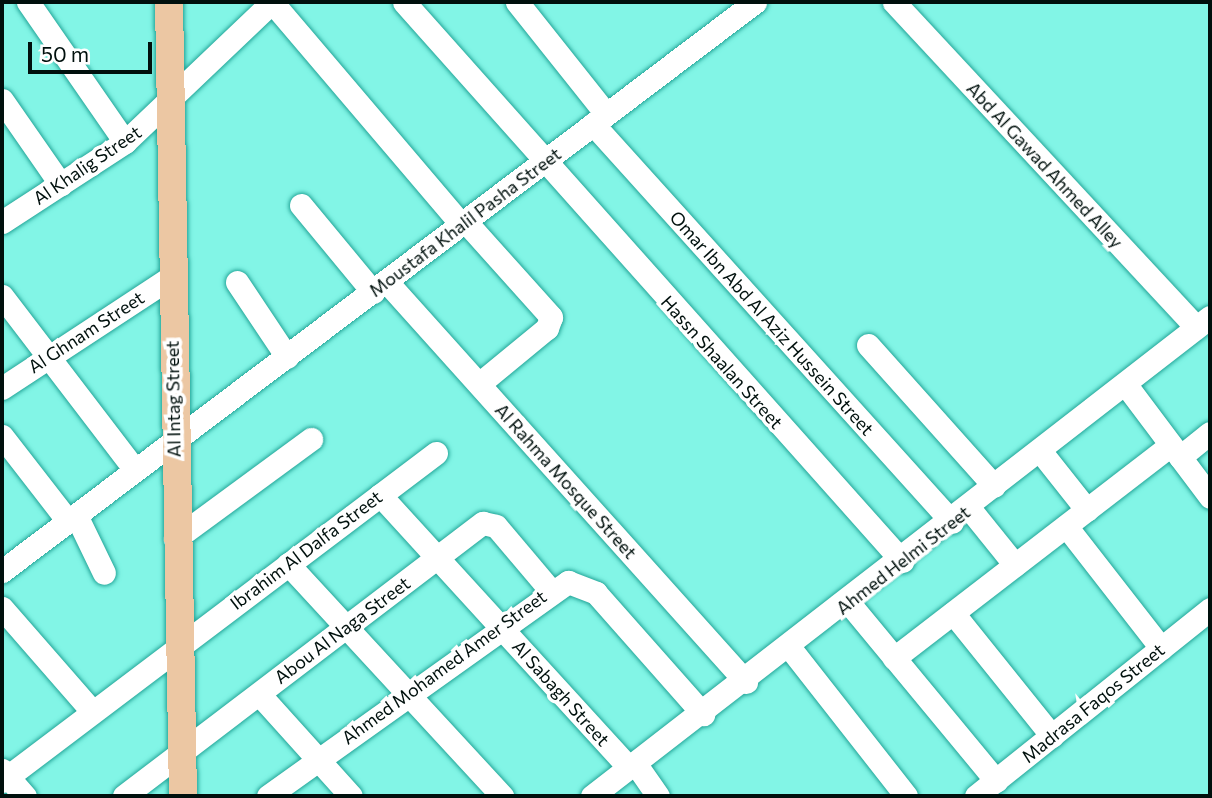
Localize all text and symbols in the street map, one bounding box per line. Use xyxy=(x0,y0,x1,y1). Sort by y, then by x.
scale bar xyxy=(32,28,156,72)
text: 50 m xyxy=(41,41,89,66)
street label: Abd Al Gawad Ahmed Alley xyxy=(962,77,1128,253)
street label: Al Khalig Street xyxy=(29,121,145,209)
street label: Moustafa Khalil Pasha Street xyxy=(365,143,565,301)
street label: Omar Ibn Abd Al Aziz Hussein Street xyxy=(666,206,878,440)
street label: Al Ghnam Street xyxy=(24,287,148,377)
street label: Hassn Shaalan Street xyxy=(657,291,787,433)
street label: Al Intag Street xyxy=(161,340,185,458)
street label: Al Rahma Mosque Street xyxy=(491,399,641,563)
street label: Ibrahim Al Dalfa Street xyxy=(226,486,386,614)
street label: Ahmed Helmi Street xyxy=(832,501,974,619)
street label: Abou Al Naga Street xyxy=(270,572,414,688)
street label: Ahmed Mohamed Amer Street xyxy=(337,585,551,749)
street label: Al Sabagh Street xyxy=(508,636,614,750)
street label: Madrasa Faqos Street xyxy=(1017,639,1169,767)

